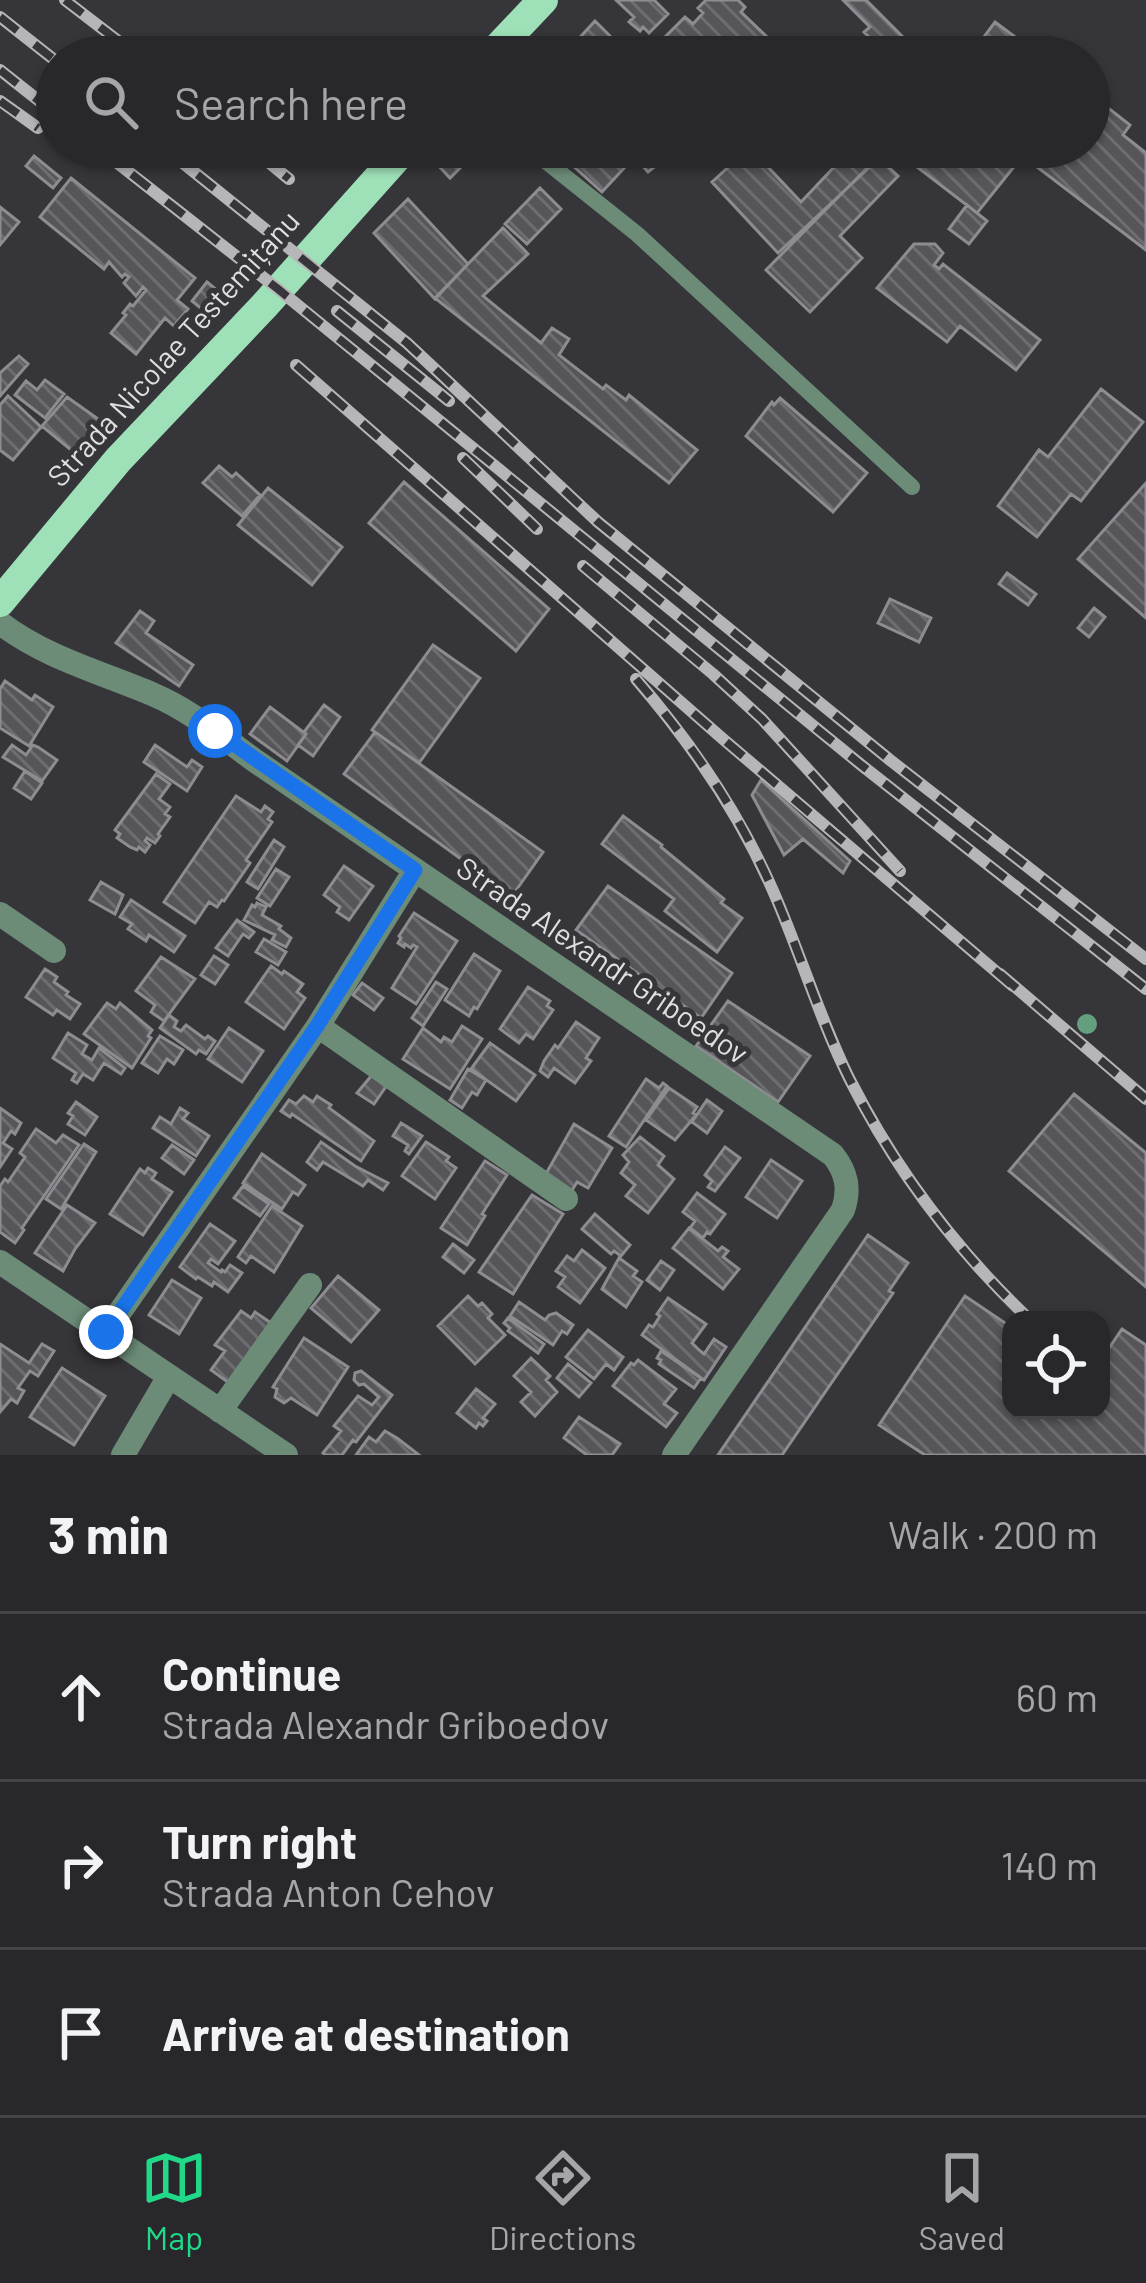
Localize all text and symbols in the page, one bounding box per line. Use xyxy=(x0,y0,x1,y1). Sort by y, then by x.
search box xyxy=(36,36,1110,168)
icon: search xyxy=(78,69,144,135)
text: Search here xyxy=(174,75,408,129)
street label: Strada Nicolae Testemițanu xyxy=(39,202,306,493)
route start xyxy=(188,704,242,758)
street label: Strada Alexandr Griboedov xyxy=(451,848,756,1070)
route end xyxy=(79,1305,133,1359)
map controls xyxy=(1002,1311,1110,1419)
button: locate xyxy=(1002,1311,1110,1419)
text: 3 min xyxy=(48,1503,169,1564)
text: Walk · 200 m xyxy=(888,1510,1098,1557)
text: Continue xyxy=(162,1646,341,1700)
icon: ahead xyxy=(48,1664,114,1730)
text: 60 m xyxy=(1016,1673,1098,1720)
text: Strada Alexandr Griboedov xyxy=(162,1700,609,1747)
text: Turn right xyxy=(162,1814,357,1868)
icon: right xyxy=(48,1832,114,1898)
text: 140 m xyxy=(1001,1841,1098,1888)
text: Strada Anton Cehov xyxy=(162,1868,495,1915)
icon: arrive xyxy=(48,2000,114,2066)
text: Arrive at destination xyxy=(162,2006,570,2060)
tab: Map xyxy=(141,2145,207,2257)
tab: Directions xyxy=(489,2145,636,2257)
tab: Saved xyxy=(918,2145,1005,2257)

